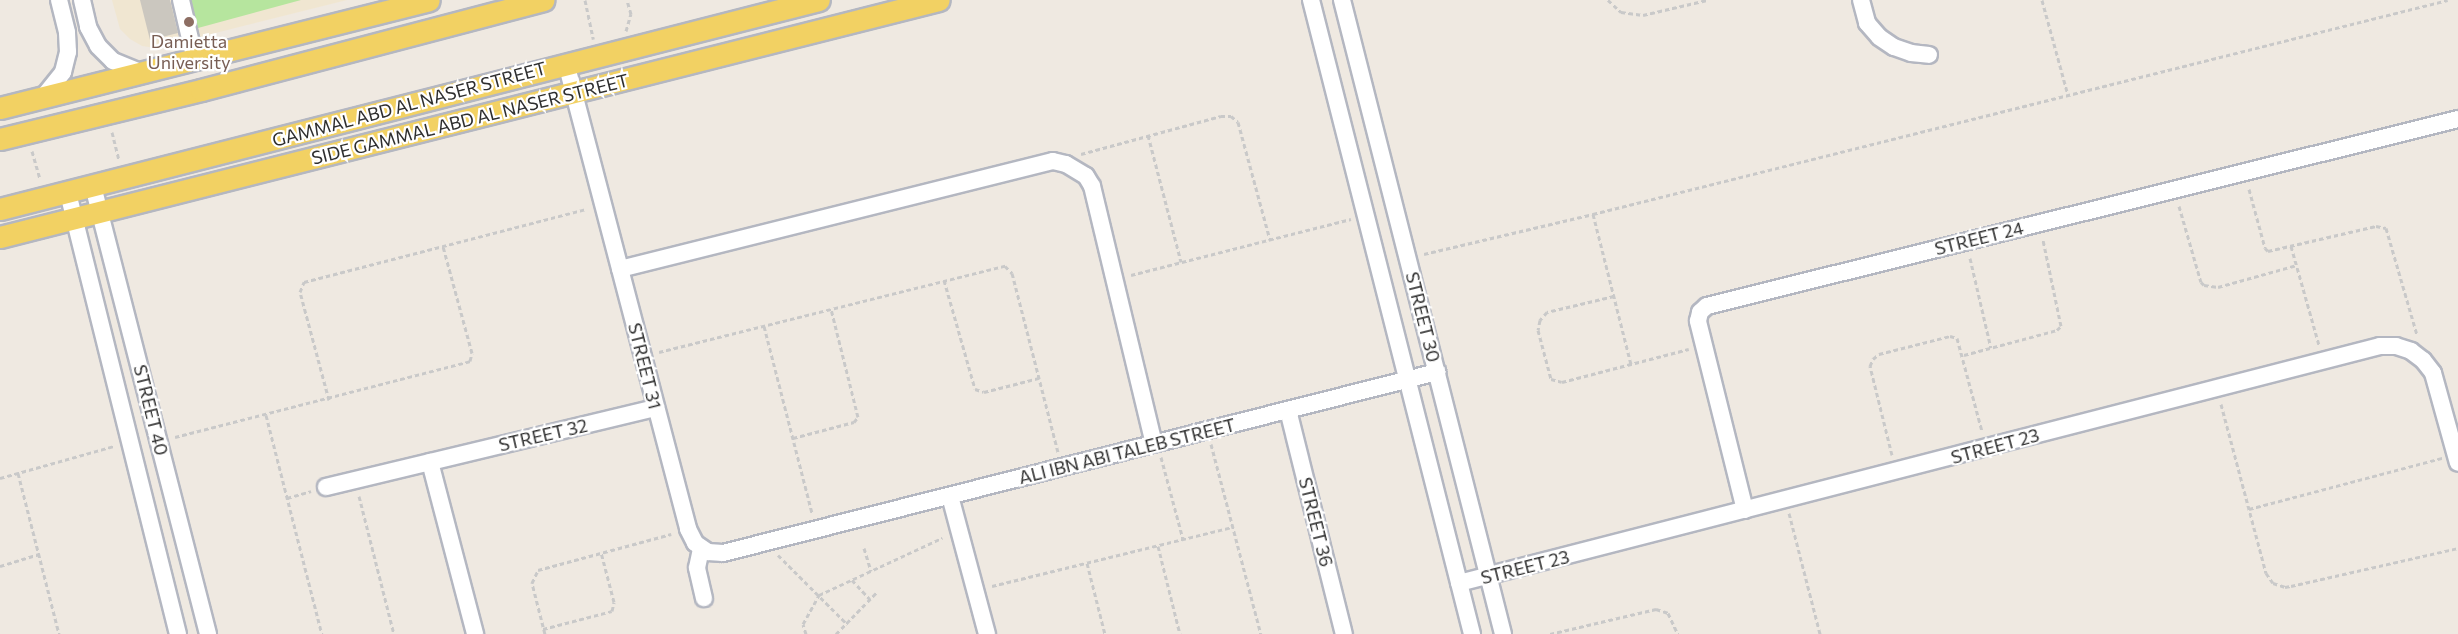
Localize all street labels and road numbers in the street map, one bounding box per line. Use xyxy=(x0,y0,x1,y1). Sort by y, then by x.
street label: GAMMAL ABD AL NASER STREET xyxy=(270,57,548,151)
street label: SIDE GAMMAL ABD AL NASER STREET xyxy=(309,69,631,169)
street label: STREET 24 xyxy=(1932,217,2026,259)
street label: STREET 30 xyxy=(1401,270,1445,364)
street label: STREET 31 xyxy=(624,321,666,411)
street label: STREET 40 xyxy=(129,362,173,458)
street label: STREET 32 xyxy=(496,414,590,456)
street label: ALI IBN ABI TALEB STREET xyxy=(1016,414,1238,488)
street label: STREET 23 xyxy=(1948,424,2042,468)
street label: STREET 36 xyxy=(1294,475,1338,569)
street label: STREET 23 xyxy=(1478,546,1572,588)

